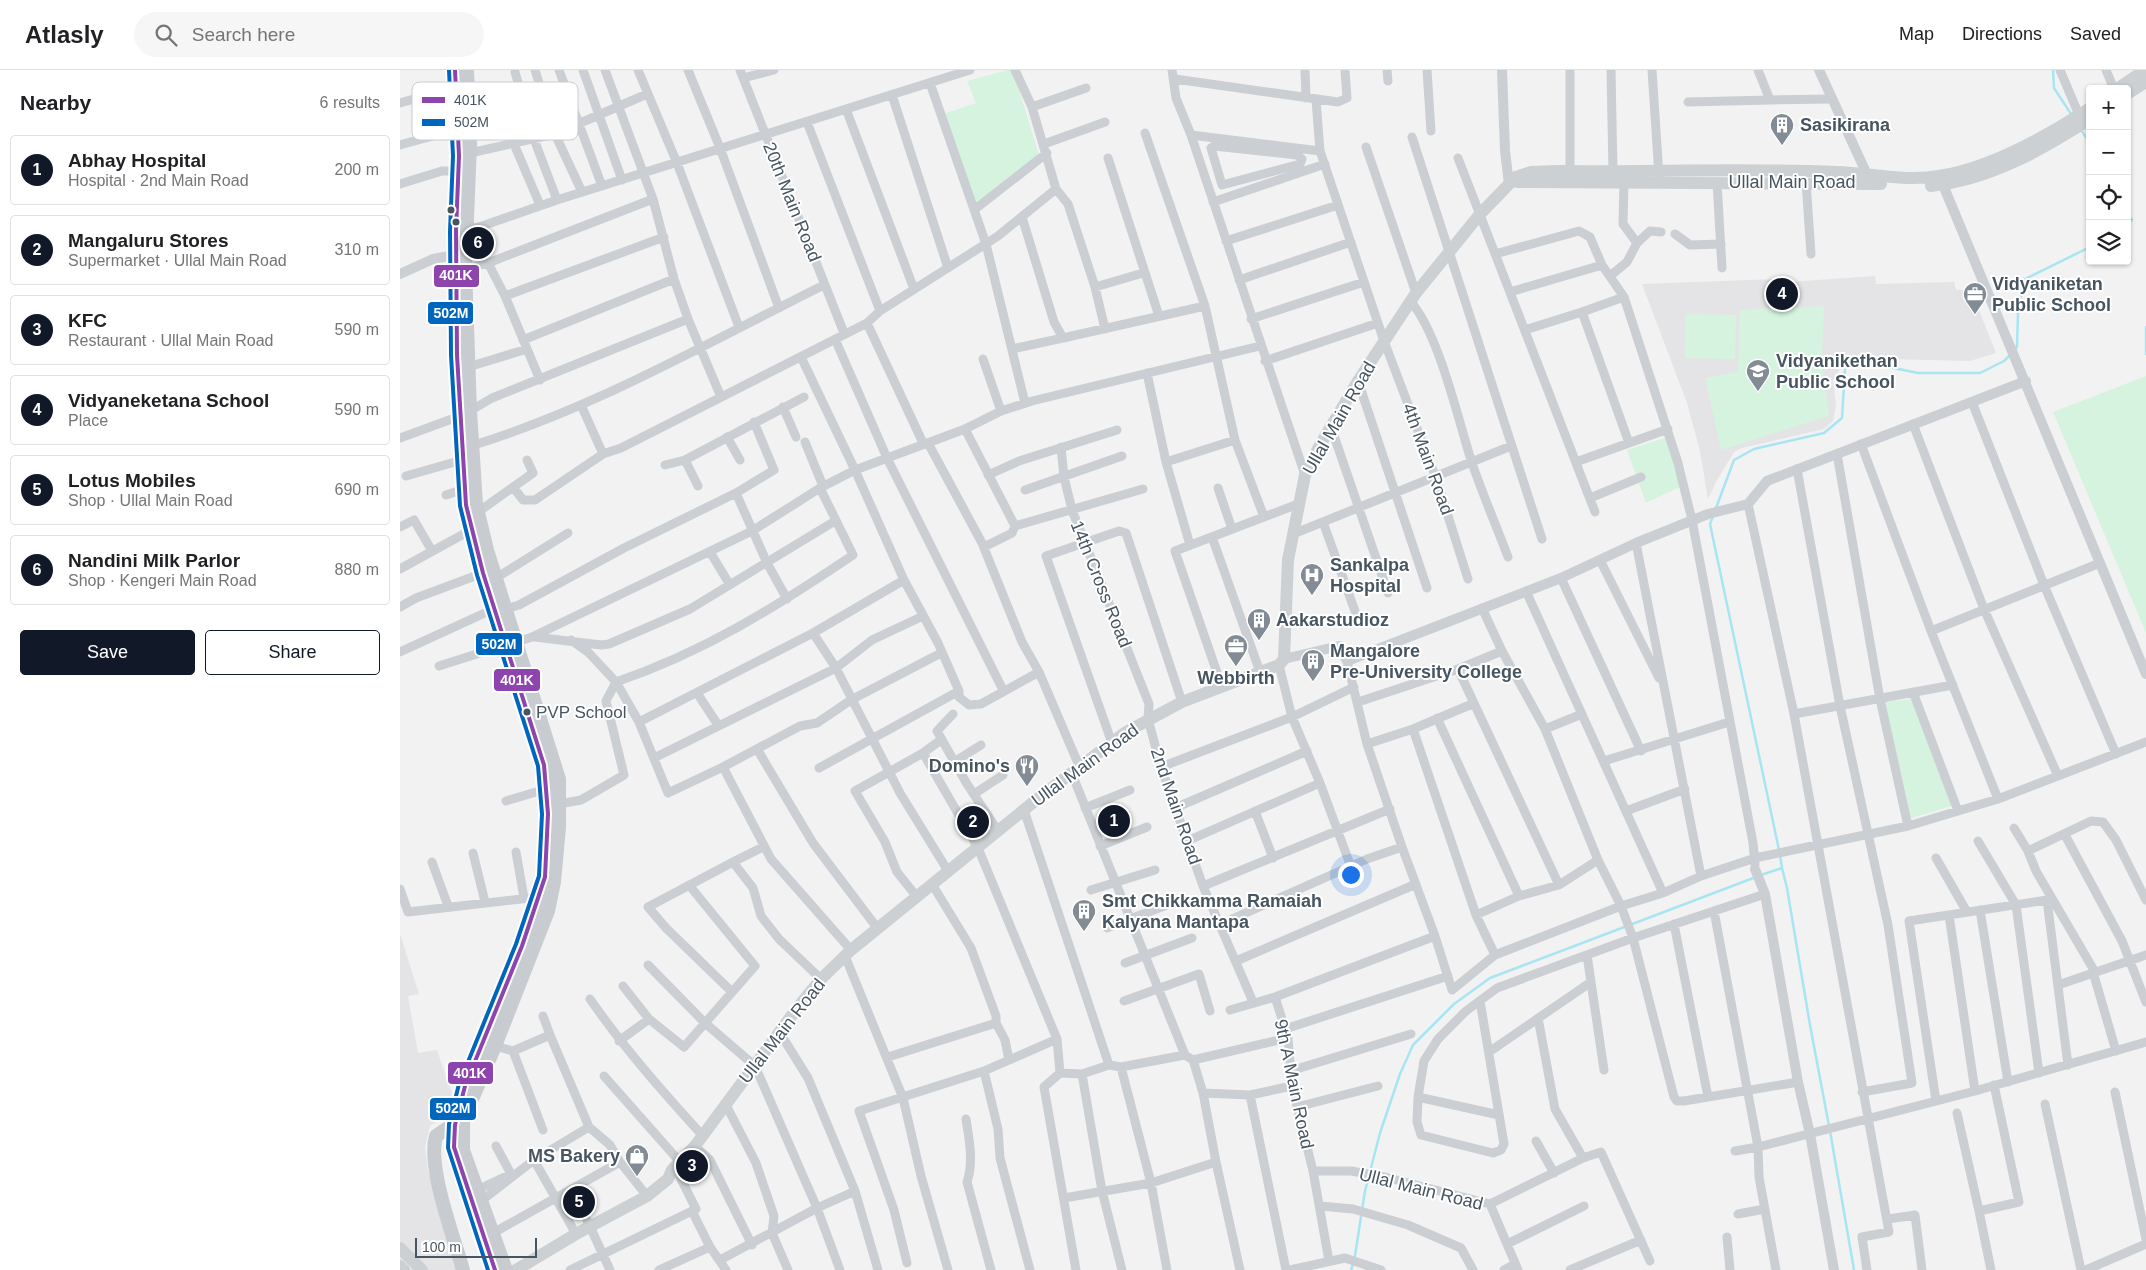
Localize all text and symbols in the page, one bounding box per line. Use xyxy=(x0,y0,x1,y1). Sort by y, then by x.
search box xyxy=(134,12,484,57)
text: Atlasly xyxy=(25,21,104,48)
icon: search xyxy=(152,21,180,49)
text: Search here xyxy=(192,24,295,45)
text: Map xyxy=(1899,24,1934,44)
text: Directions xyxy=(1962,24,2042,44)
text: Saved xyxy=(2070,24,2121,44)
legend xyxy=(412,82,578,140)
map controls xyxy=(2086,85,2131,265)
button: + xyxy=(2086,85,2131,130)
text: Nearby xyxy=(20,91,91,114)
text: 401K xyxy=(454,92,487,108)
text: 6 results xyxy=(320,94,380,111)
building icon: Sasikirana xyxy=(1769,112,1795,146)
text: 502M xyxy=(454,114,489,130)
place label: Sasikirana xyxy=(1800,115,1891,135)
button: − xyxy=(2086,130,2131,175)
street label: 20th Main Road xyxy=(759,139,825,265)
text: Abhay Hospital xyxy=(68,150,206,171)
text: 1 xyxy=(33,161,41,178)
text: 200 m xyxy=(335,161,379,178)
text: Hospital · 2nd Main Road xyxy=(68,172,249,189)
street label: Ullal Main Road xyxy=(1728,172,1856,192)
button: locate xyxy=(2086,175,2131,220)
unlabelled marker xyxy=(446,205,456,215)
unlabelled marker xyxy=(451,217,461,227)
button: layers xyxy=(2086,220,2131,265)
pin: 6 xyxy=(462,224,494,262)
text: Mangaluru Stores xyxy=(68,230,228,251)
text: 2 xyxy=(33,241,41,258)
text: 310 m xyxy=(335,241,379,258)
text: Supermarket · Ullal Main Road xyxy=(68,252,287,269)
line badge: 401K xyxy=(433,264,480,288)
text: 401K xyxy=(439,267,473,283)
place label: Vidyaniketan Public School xyxy=(1992,274,2111,315)
pin: 4 xyxy=(1766,275,1798,313)
office icon: Vidyaniketan Public School xyxy=(1962,281,1988,315)
line badge: 502M xyxy=(427,301,474,325)
text: 502M xyxy=(433,305,469,321)
text: KFC xyxy=(68,310,107,331)
text: 3 xyxy=(33,321,41,338)
text: 590 m xyxy=(335,321,379,338)
text: Restaurant · Ullal Main Road xyxy=(68,332,273,349)
place label: Vidyanikethan Public School xyxy=(1776,351,1898,392)
street label: Ullal Main Road xyxy=(1299,358,1379,478)
school or university icon: Vidyanikethan Public School xyxy=(1745,358,1771,392)
text: Vidyaneketana School xyxy=(68,390,269,411)
text: 4 xyxy=(33,401,41,418)
text: 590 m xyxy=(335,401,379,418)
street label: 4th Main Road xyxy=(1399,401,1457,517)
text: Place xyxy=(68,412,108,429)
text: Lotus Mobiles xyxy=(68,470,196,491)
text: 5 xyxy=(33,481,41,498)
text: 690 m xyxy=(335,481,379,498)
text: Shop · Ullal Main Road xyxy=(68,492,233,509)
street label: 14th Cross Road xyxy=(1066,518,1136,650)
text: Nandini Milk Parlor xyxy=(68,550,240,571)
place label: Sankalpa Hospital xyxy=(1330,555,1410,596)
text: 6 xyxy=(33,561,41,578)
text: 880 m xyxy=(335,561,379,578)
hospital icon: Sankalpa Hospital xyxy=(1299,562,1325,596)
text: Shop · Kengeri Main Road xyxy=(68,572,257,589)
building icon: Aakarstudioz xyxy=(1246,607,1272,641)
place label: Aakarstudioz xyxy=(1276,610,1389,630)
button: Save xyxy=(20,630,195,675)
button: Share xyxy=(205,630,380,675)
line badge: 502M xyxy=(475,632,523,656)
office icon: Webbirth xyxy=(1223,633,1249,667)
text: 502M xyxy=(481,636,517,652)
place label: Mangalore Pre-University College xyxy=(1330,641,1522,682)
building icon: Mangalore Pre-University College xyxy=(1300,648,1326,682)
line badge: 401K xyxy=(493,668,541,692)
place label: Webbirth xyxy=(1197,668,1275,688)
text: 401K xyxy=(500,672,534,688)
place label: PVP School xyxy=(536,703,626,722)
marker: PVP School xyxy=(522,707,532,717)
street label: Ullal Main Road xyxy=(1028,720,1142,810)
street label: 2nd Main Road xyxy=(1147,745,1205,867)
restaurant icon: Domino's xyxy=(1014,753,1040,787)
place label: Domino's xyxy=(929,756,1010,776)
pin: 1 xyxy=(1098,802,1130,840)
pin: 2 xyxy=(957,803,989,841)
your location xyxy=(1338,862,1364,888)
place label: Smt Chikkamma Ramaiah Kalyana Mantapa xyxy=(1102,891,1322,932)
building icon: Smt Chikkamma Ramaiah Kalyana Mantapa xyxy=(1071,898,1097,932)
street label: Ullal Main Road xyxy=(735,975,829,1087)
street label: 9th A Main Road xyxy=(1270,1017,1318,1151)
line badge: 401K xyxy=(447,1061,494,1085)
text: 401K xyxy=(453,1065,487,1081)
line badge: 502M xyxy=(429,1097,477,1121)
text: 502M xyxy=(435,1100,471,1116)
shop icon: MS Bakery xyxy=(624,1143,650,1177)
place label: MS Bakery xyxy=(528,1146,620,1166)
pin: 3 xyxy=(676,1147,708,1185)
street label: Ullal Main Road xyxy=(1357,1164,1485,1214)
pin: 5 xyxy=(563,1183,595,1221)
scale bar xyxy=(415,1235,538,1258)
text: 100 m xyxy=(422,1239,461,1255)

